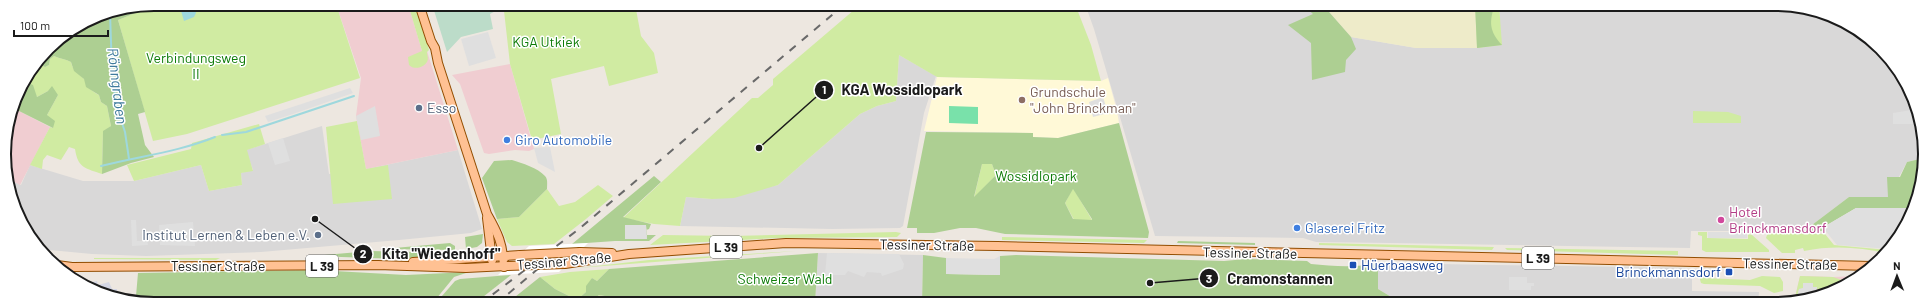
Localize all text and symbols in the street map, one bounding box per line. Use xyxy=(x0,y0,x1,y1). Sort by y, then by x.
scale bar xyxy=(14,12,108,38)
text: 100 m xyxy=(20,18,50,32)
park label: KGA Utkiek xyxy=(512,33,580,50)
water label: Rönngraben xyxy=(104,47,132,125)
park label: Verbindungsweg II xyxy=(146,49,246,82)
callout: KGA Wossidlopark xyxy=(814,77,971,104)
text: KGA Wossidlopark xyxy=(841,80,963,98)
text: 1 xyxy=(822,82,826,96)
place label: Grundschule "John Brinckman" xyxy=(1030,83,1136,116)
marker: Grundschule "John Brinckman" xyxy=(1017,95,1027,105)
place label: Esso xyxy=(427,99,456,116)
marker: Esso xyxy=(414,103,424,113)
place label: Giro Automobile xyxy=(515,131,612,148)
marker: Giro Automobile xyxy=(502,135,512,145)
park label: Wossidlopark xyxy=(995,167,1077,184)
place label: Hotel Brinckmansdorf xyxy=(1729,203,1827,236)
marker: Hotel Brinckmansdorf xyxy=(1716,215,1726,225)
place label: Glaserei Fritz xyxy=(1305,219,1385,236)
marker: Glaserei Fritz xyxy=(1292,223,1302,233)
place label: Institut Lernen & Leben e.V. xyxy=(142,226,310,243)
marker: Institut Lernen & Leben e.V. xyxy=(313,230,323,240)
street label: Tessiner Straße xyxy=(880,235,975,254)
road number: L 39 xyxy=(710,236,742,258)
callout: Kita "Wiedenhoff" xyxy=(353,241,508,268)
street label: Tessiner Straße xyxy=(1203,243,1298,262)
text: Kita "Wiedenhoff" xyxy=(382,244,501,262)
text: 2 xyxy=(360,246,367,260)
road number: L 39 xyxy=(1522,247,1554,269)
street label: Tessiner Straße xyxy=(516,248,612,273)
street label: Tessiner Straße xyxy=(1743,254,1838,273)
road number: L 39 xyxy=(306,255,338,277)
place label: Hüerbaasweg xyxy=(1361,256,1443,273)
north arrow xyxy=(1877,256,1917,296)
street label: Tessiner Straße xyxy=(171,257,265,274)
text: N xyxy=(1893,259,1901,272)
marker: Hüerbaasweg xyxy=(1348,260,1358,270)
place label: Brinckmannsdorf xyxy=(1616,263,1721,280)
callout: Cramonstannen xyxy=(1199,265,1341,292)
marker: Brinckmannsdorf xyxy=(1724,267,1734,277)
text: Cramonstannen xyxy=(1227,269,1333,287)
park label: Schweizer Wald xyxy=(738,270,833,287)
text: 3 xyxy=(1206,271,1212,285)

